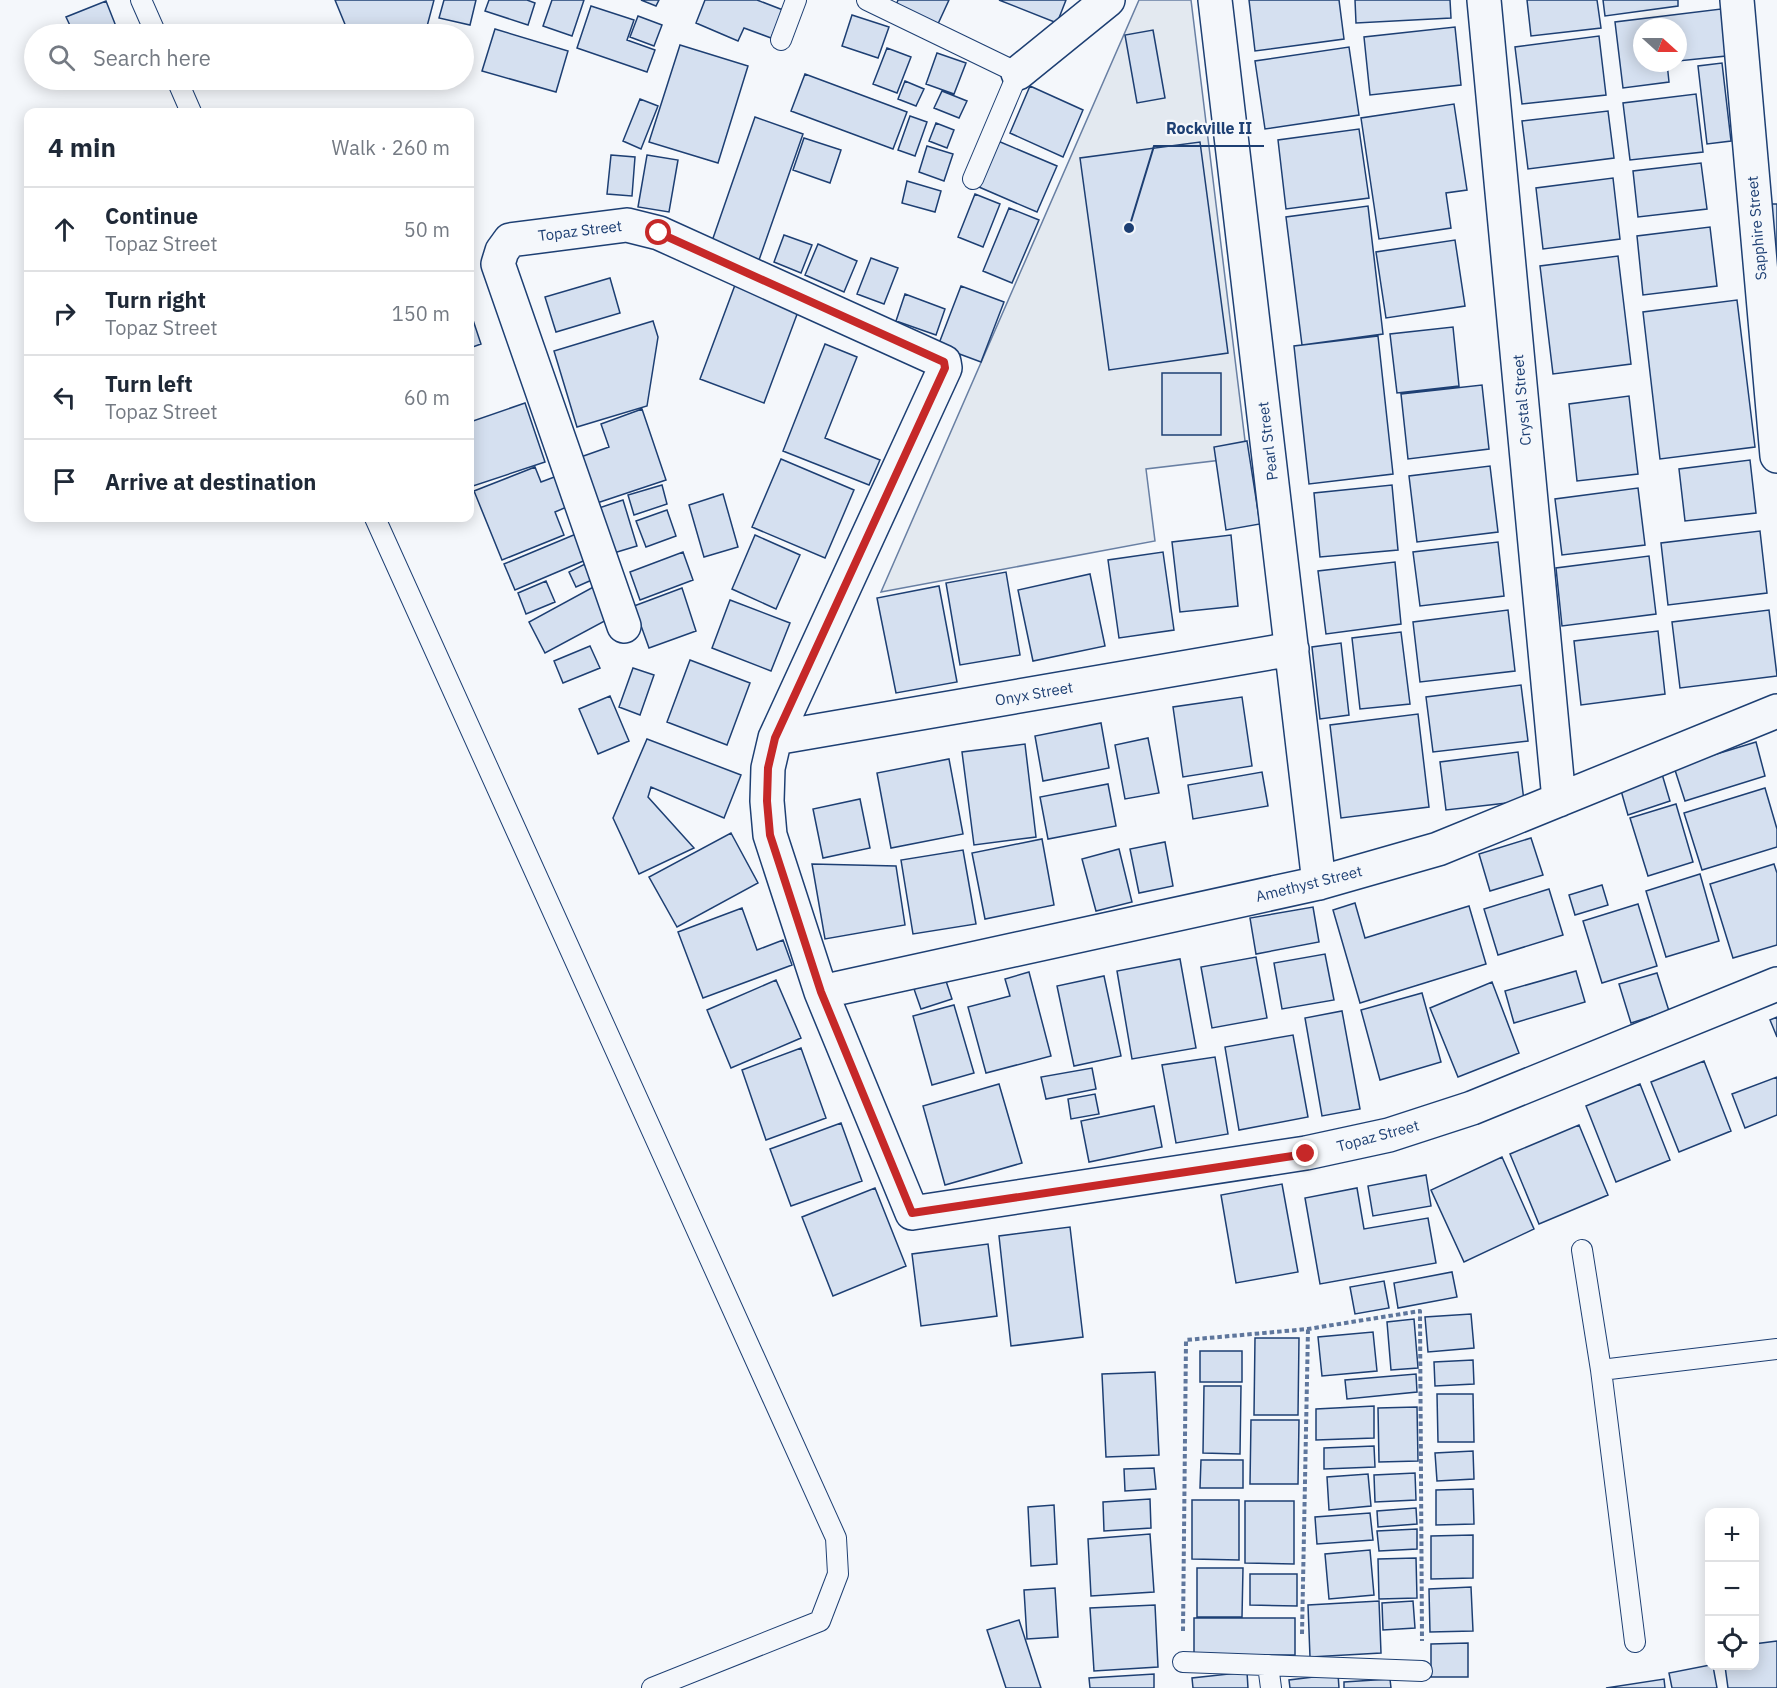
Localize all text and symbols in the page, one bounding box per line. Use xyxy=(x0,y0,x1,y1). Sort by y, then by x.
north arrow xyxy=(1633,18,1687,72)
search box xyxy=(24,24,474,90)
icon: search xyxy=(45,41,78,74)
text: Search here xyxy=(93,43,211,72)
callout: Rockville II xyxy=(1154,112,1264,146)
text: Rockville II xyxy=(1166,118,1252,138)
text: 4 min xyxy=(48,130,116,164)
text: Walk · 260 m xyxy=(332,134,450,161)
street label: Sapphire Street xyxy=(1742,175,1771,281)
text: Continue xyxy=(105,201,198,230)
icon: ahead xyxy=(48,213,81,246)
text: 50 m xyxy=(404,216,450,243)
street label: Topaz Street xyxy=(537,216,623,245)
route start xyxy=(645,219,671,245)
text: Topaz Street xyxy=(105,230,217,257)
text: Turn right xyxy=(105,285,206,314)
icon: right xyxy=(48,297,81,330)
text: 150 m xyxy=(392,300,450,327)
text: Topaz Street xyxy=(105,314,217,341)
street label: Crystal Street xyxy=(1508,354,1535,447)
text: Turn left xyxy=(105,369,193,398)
icon: left xyxy=(48,381,81,414)
text: 60 m xyxy=(404,384,450,411)
text: Topaz Street xyxy=(105,398,217,425)
street label: Pearl Street xyxy=(1253,401,1282,482)
icon: arrive xyxy=(48,465,81,498)
text: Arrive at destination xyxy=(105,467,316,496)
street label: Onyx Street xyxy=(993,677,1074,710)
street label: Amethyst Street xyxy=(1254,861,1364,906)
street label: Topaz Street xyxy=(1335,1115,1421,1156)
route end xyxy=(1292,1140,1318,1166)
map controls xyxy=(1705,1508,1759,1670)
button: + xyxy=(1705,1508,1759,1562)
button: − xyxy=(1705,1562,1759,1616)
button: locate xyxy=(1705,1616,1759,1670)

